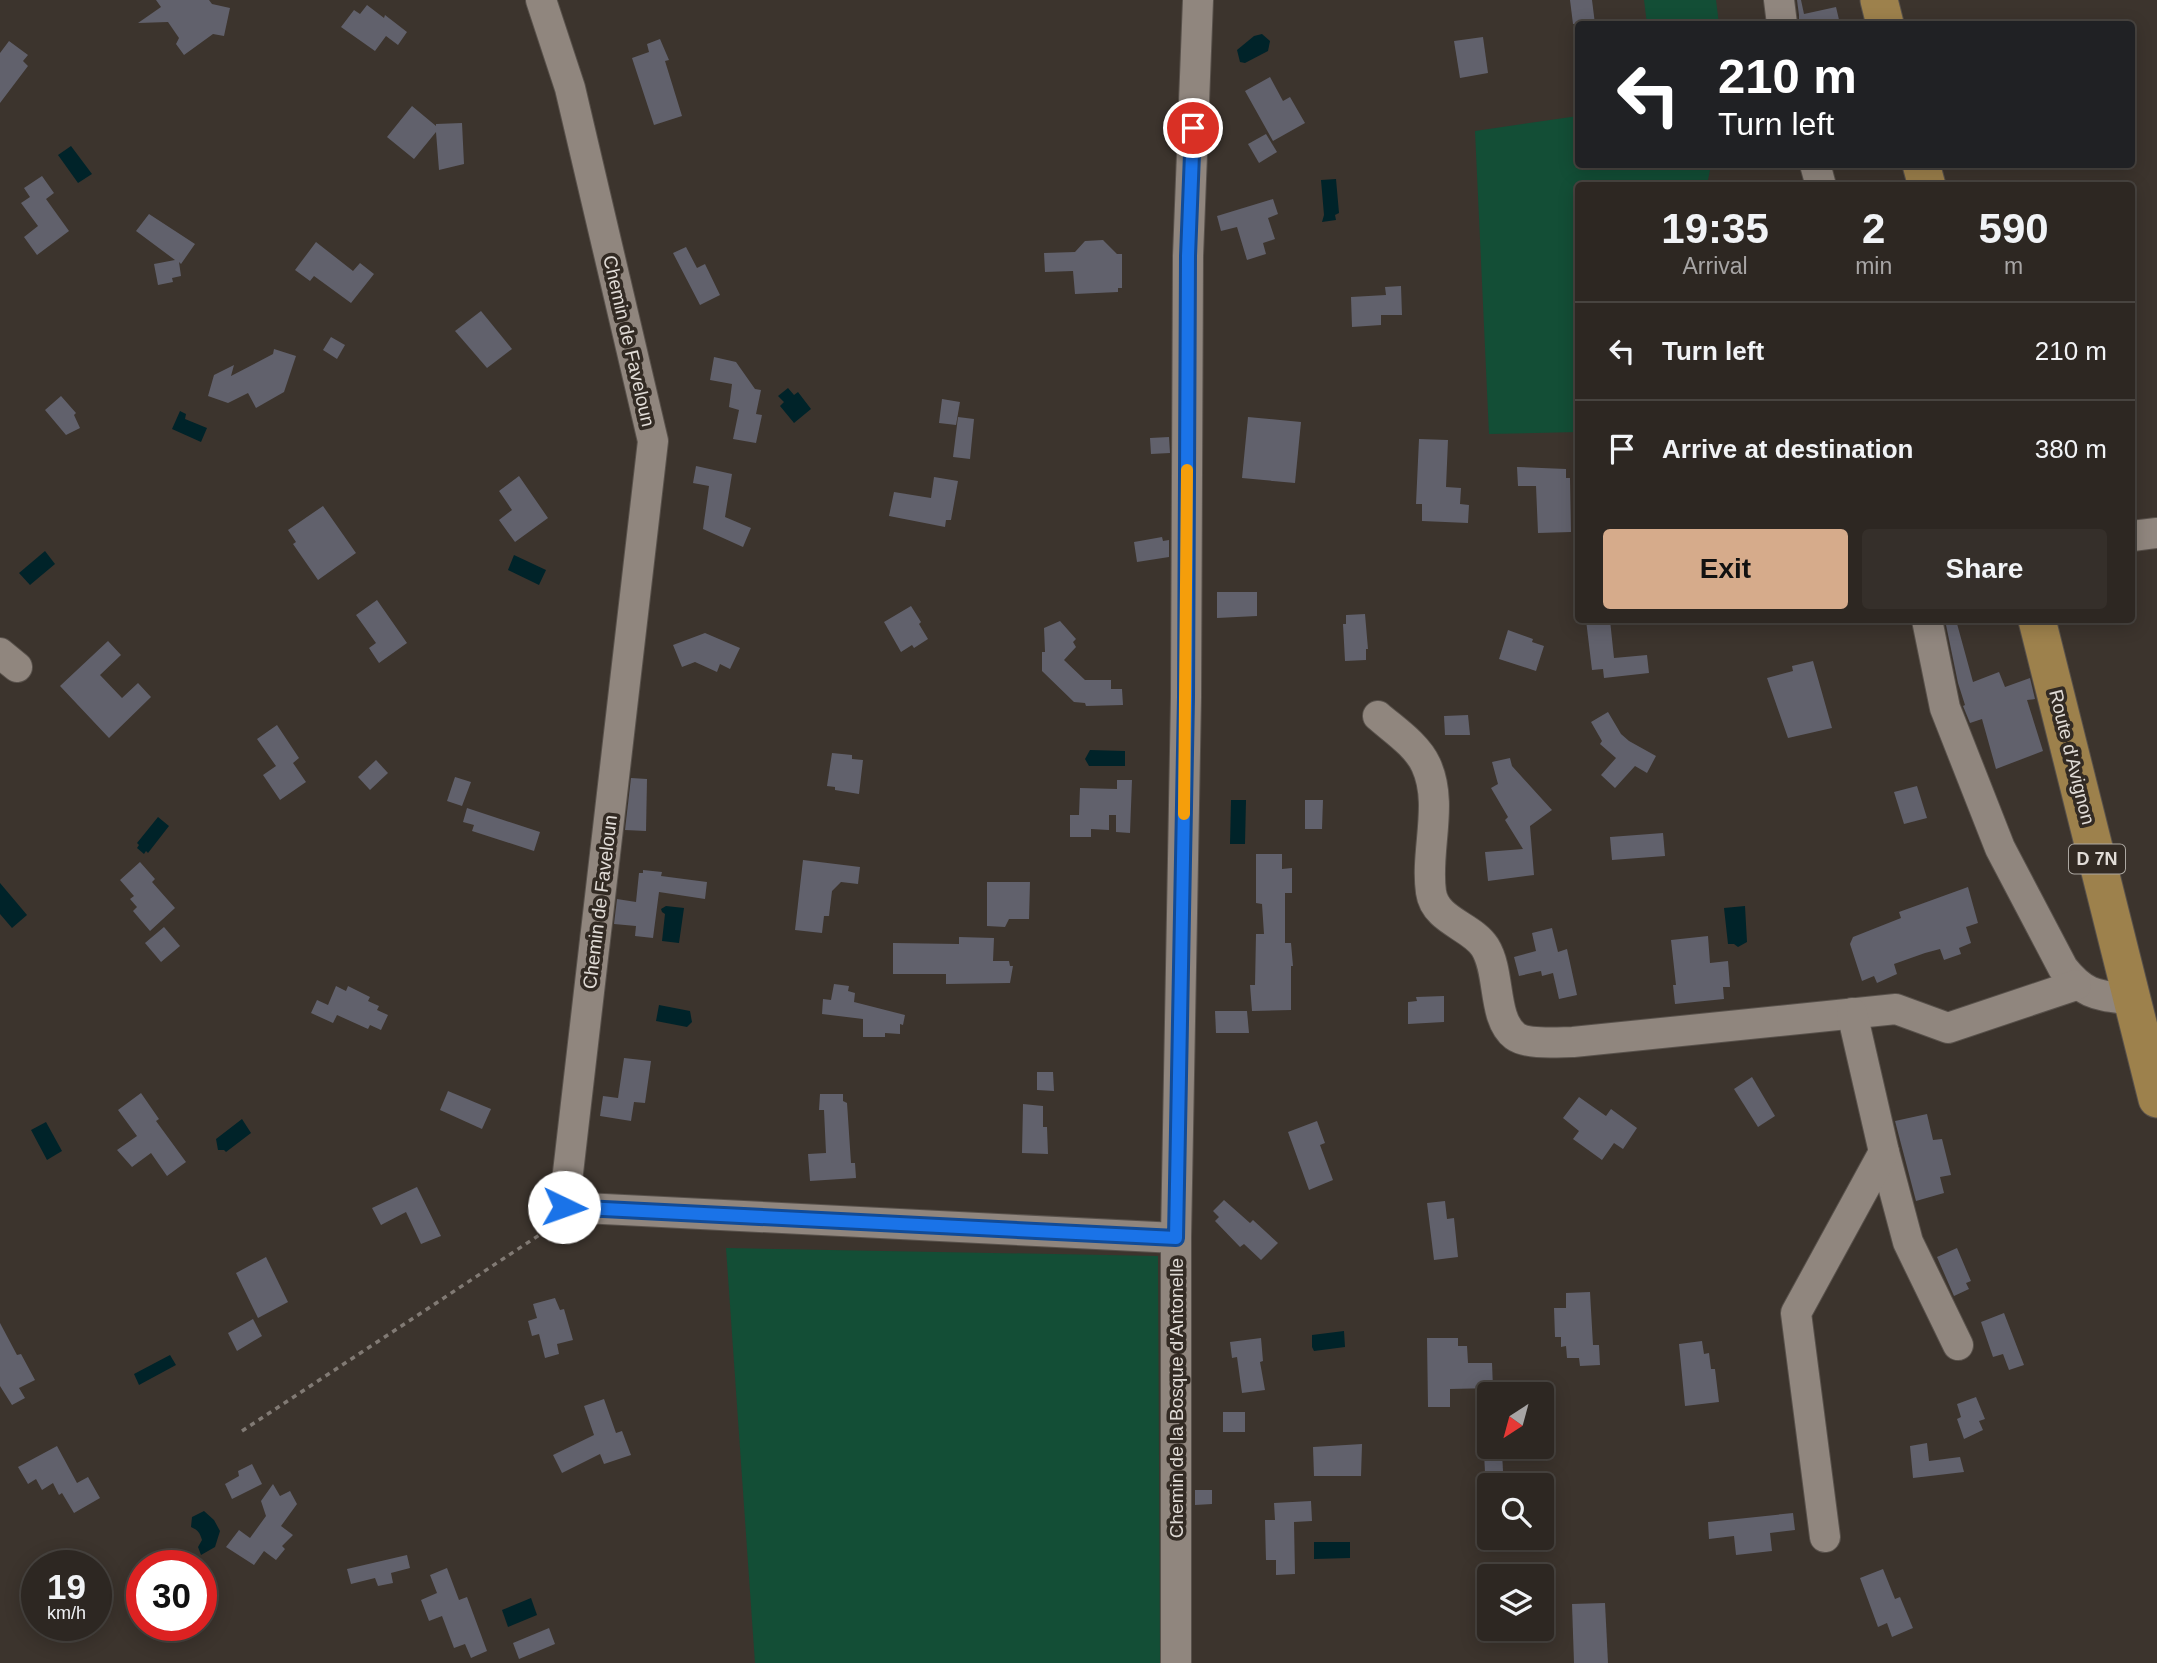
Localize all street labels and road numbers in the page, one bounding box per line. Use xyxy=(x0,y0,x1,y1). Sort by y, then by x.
street label: Chemin de Faveloun xyxy=(599,253,659,429)
street label: Route d'Avignon xyxy=(2045,687,2099,827)
street label: Chemin de Faveloun xyxy=(579,814,621,990)
road number: D 7N xyxy=(2069,844,2125,874)
street label: Chemin de la Bosque d'Antonelle xyxy=(1166,1258,1187,1538)

